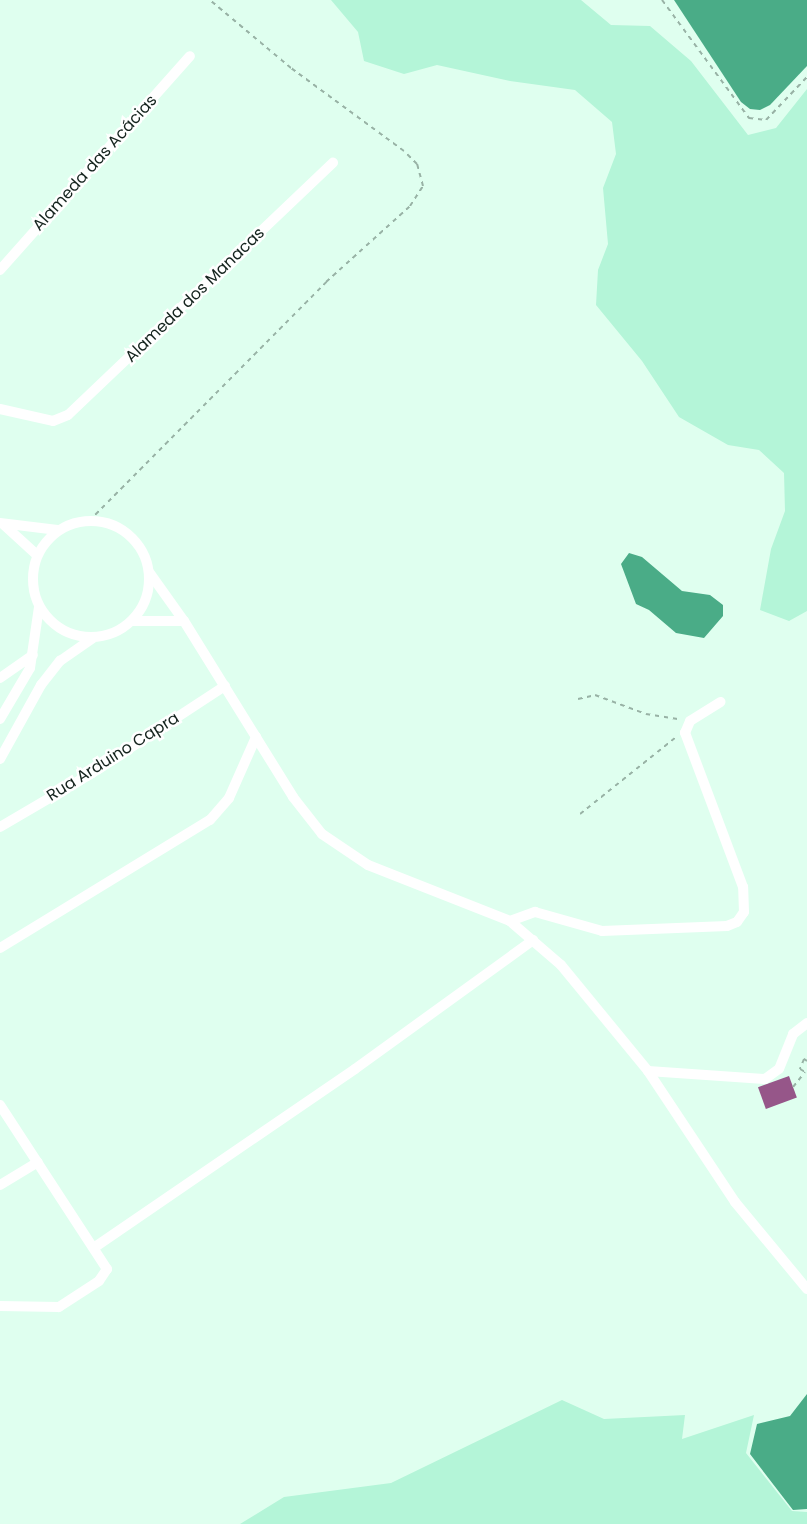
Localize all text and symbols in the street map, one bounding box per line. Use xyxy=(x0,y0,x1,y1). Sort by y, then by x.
street label: Alameda das Acácias xyxy=(29,91,161,235)
street label: Alameda dos Manacas xyxy=(121,223,269,367)
street label: Rua Arduino Capra xyxy=(43,709,183,805)

